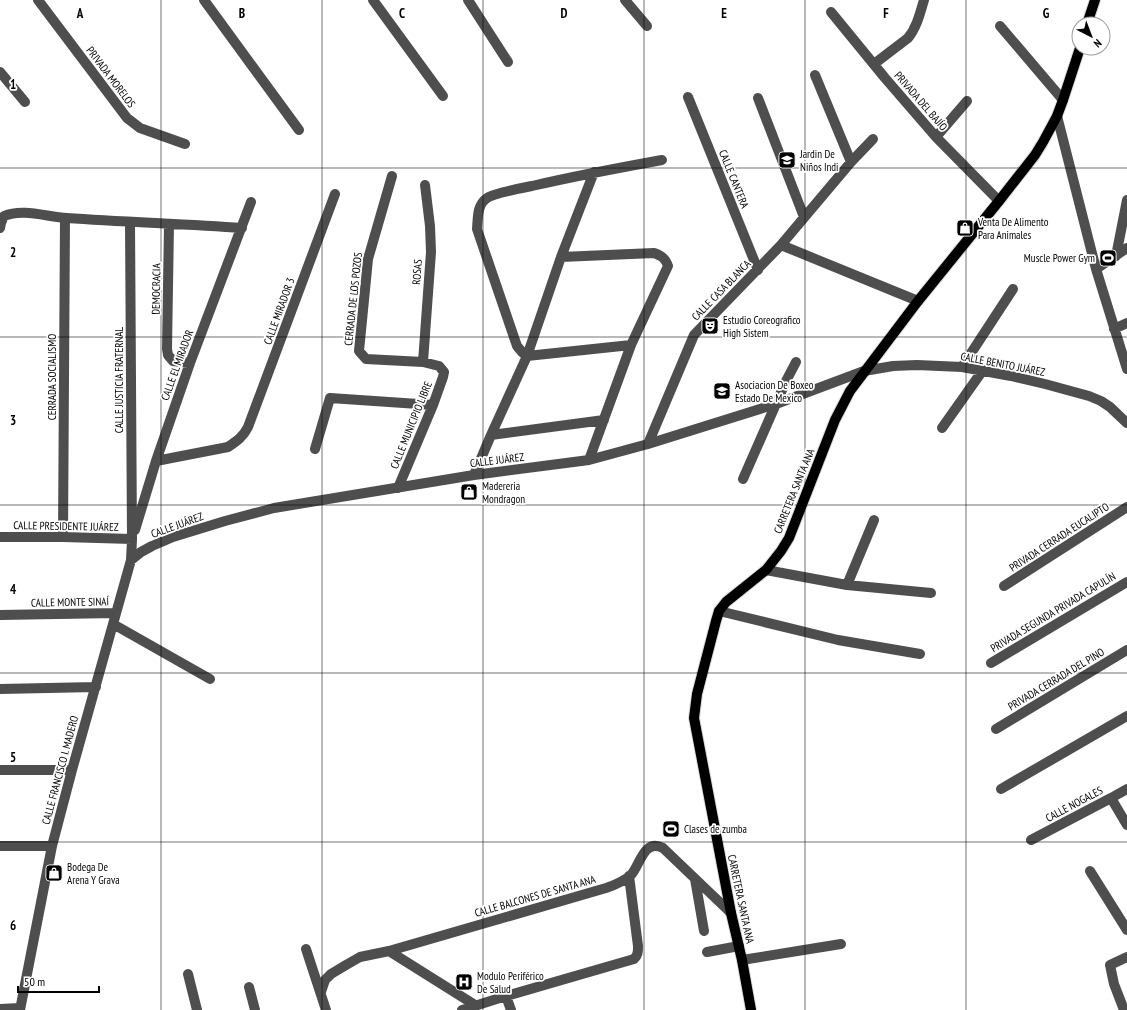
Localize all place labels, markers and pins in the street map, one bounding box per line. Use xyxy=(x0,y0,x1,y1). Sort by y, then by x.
place label: Jardin De Niños Indi xyxy=(799,147,838,174)
school or university icon: Jardin De Niños Indi xyxy=(777,150,797,170)
place label: Venta De Alimento Para Animales xyxy=(977,215,1049,242)
shop icon: Venta De Alimento Para Animales xyxy=(955,218,975,238)
sports icon: Muscle Power Gym xyxy=(1098,248,1118,268)
place label: Muscle Power Gym xyxy=(1024,251,1095,265)
place label: Estudio Coreografico High Sistem xyxy=(723,313,801,340)
theatre icon: Estudio Coreografico High Sistem xyxy=(700,316,720,336)
place label: Asociacion De Boxeo Estado De Mexico xyxy=(735,378,814,405)
school or university icon: Asociacion De Boxeo Estado De Mexico xyxy=(712,381,732,401)
place label: Madereria Mondragon xyxy=(482,479,525,506)
shop icon: Madereria Mondragon xyxy=(459,482,479,502)
sports icon: Clases de zumba xyxy=(661,819,681,839)
place label: Clases de zumba xyxy=(684,822,747,836)
place label: Bodega De Arena Y Grava xyxy=(67,860,120,887)
shop icon: Bodega De Arena Y Grava xyxy=(44,863,64,883)
place label: Modulo Periférico De Salud xyxy=(477,969,544,996)
hospital icon: Modulo Periférico De Salud xyxy=(454,972,474,992)

